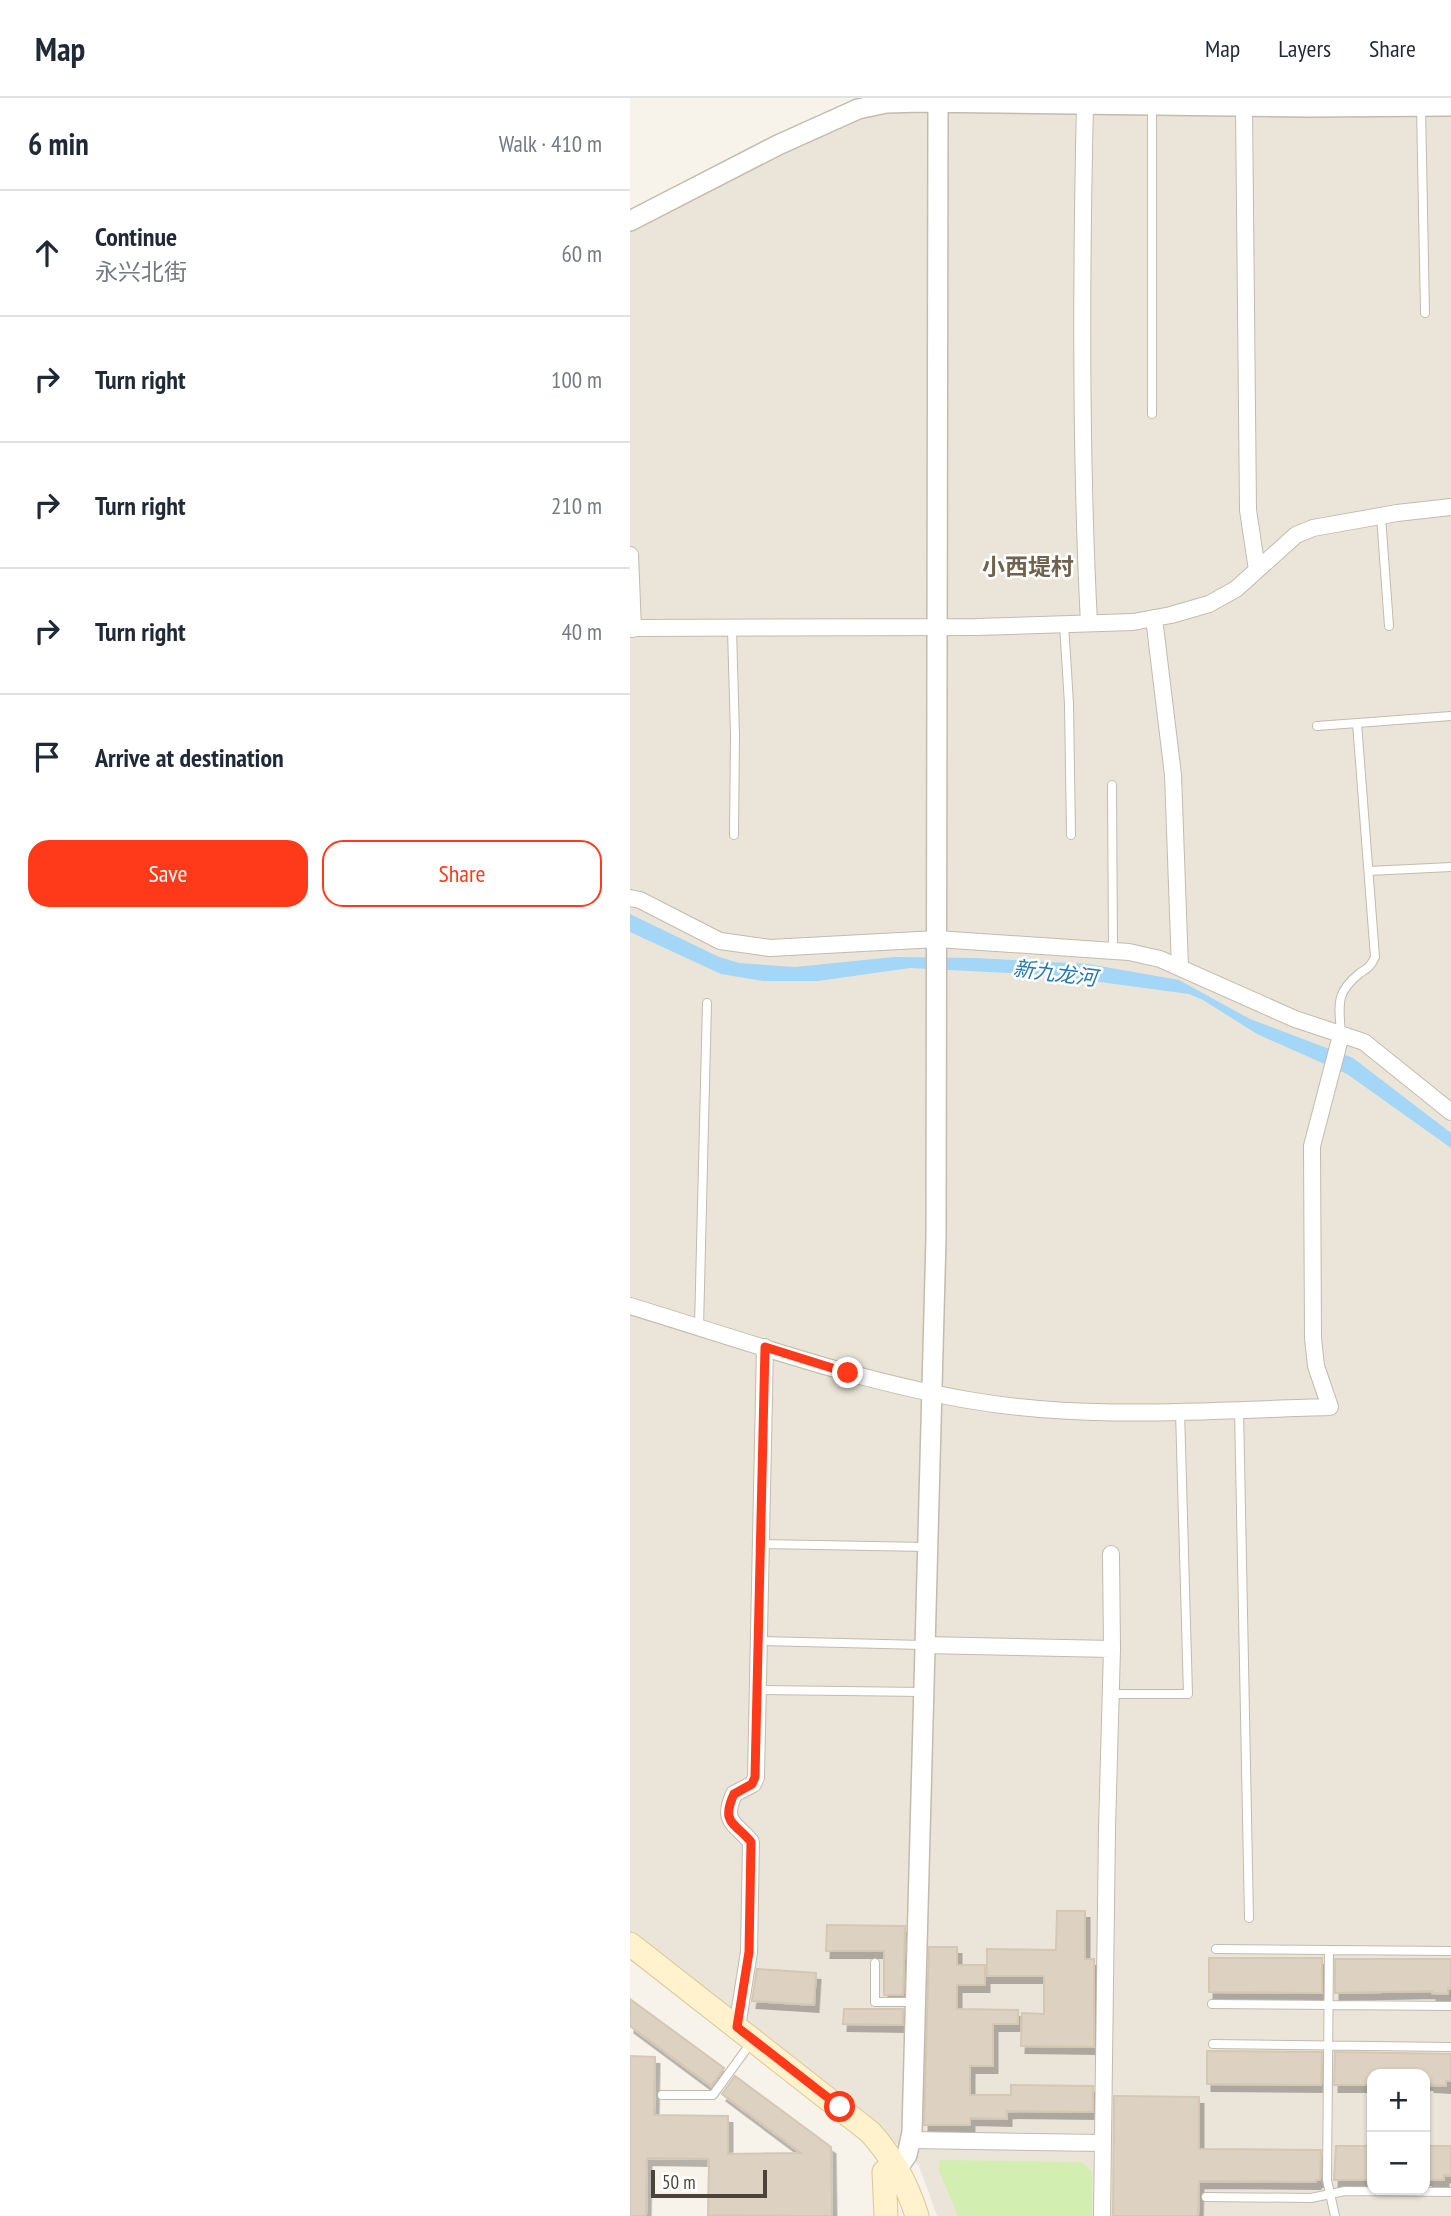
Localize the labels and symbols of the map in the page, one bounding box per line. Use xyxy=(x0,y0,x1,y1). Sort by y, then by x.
district label: 小西堤村 xyxy=(982,552,1074,581)
water label: 新九龙河 xyxy=(1012,954,1102,992)
route end xyxy=(832,1357,863,1388)
route start xyxy=(824,2091,855,2122)
scale bar xyxy=(651,2167,766,2199)

